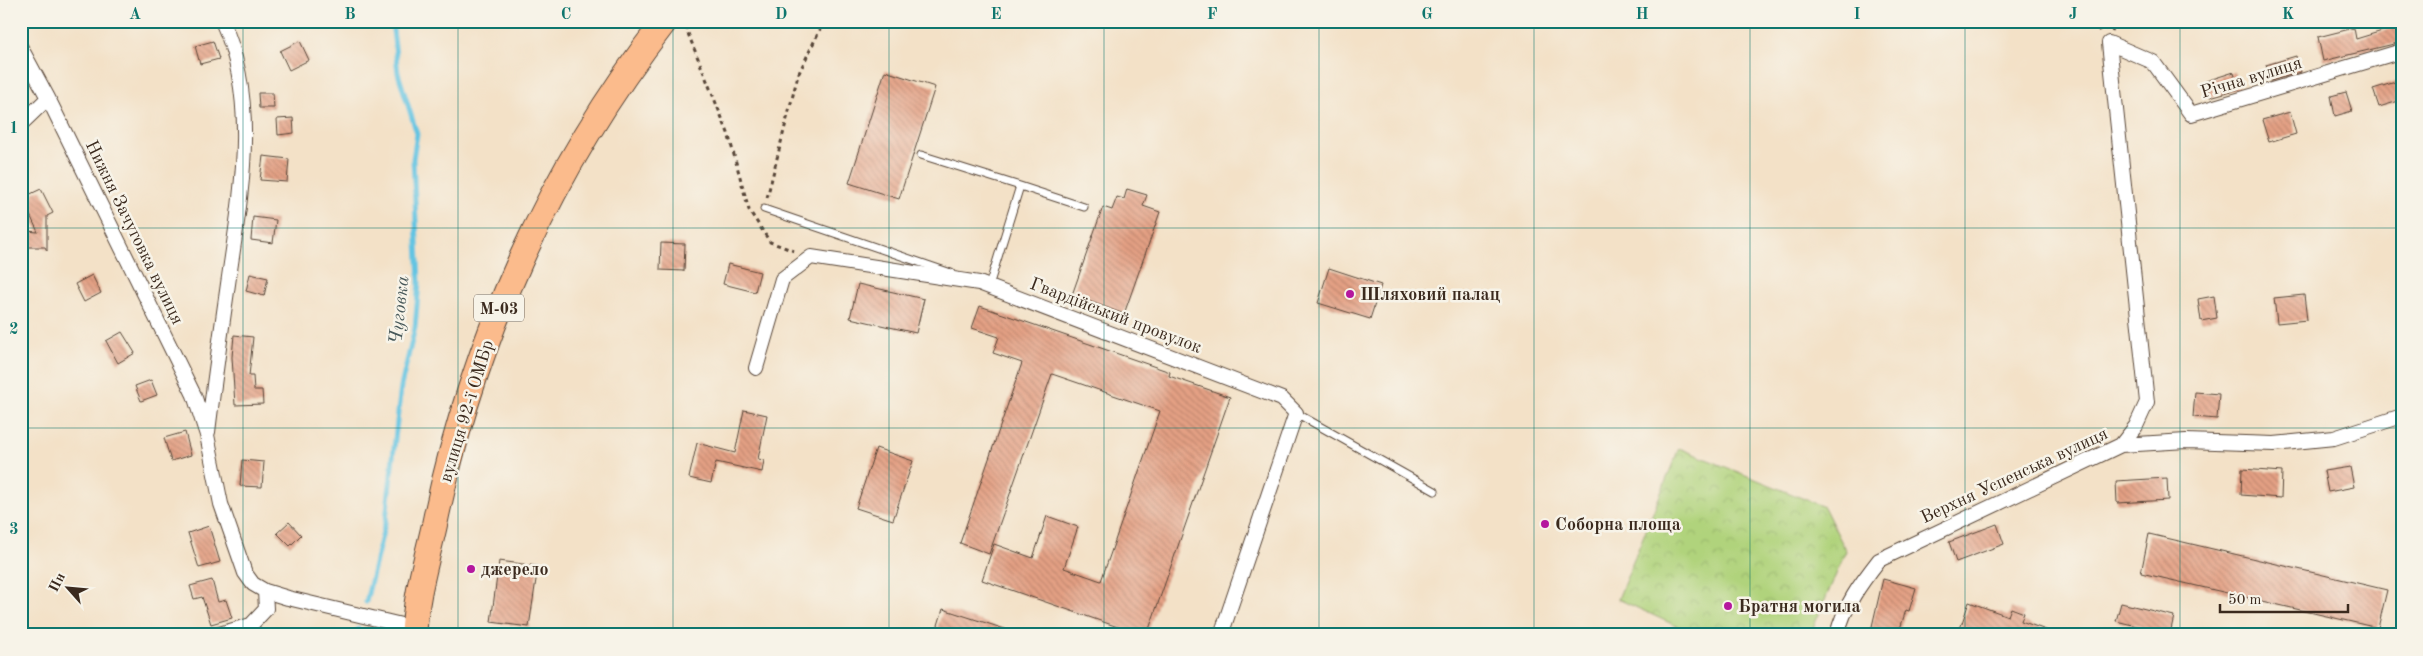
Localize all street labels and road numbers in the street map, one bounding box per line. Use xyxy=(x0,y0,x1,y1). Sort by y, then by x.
street label: Річна вулиця xyxy=(2198,54,2304,102)
street label: Нижня Зачуговка вулиця xyxy=(82,138,187,327)
street label: Гвардійський провулок xyxy=(1027,275,1204,357)
road number: М-03 xyxy=(474,294,524,322)
street label: вулиця 92-ї ОМБр xyxy=(437,338,497,485)
street label: Верхня Успенська вулиця xyxy=(1918,425,2111,527)

